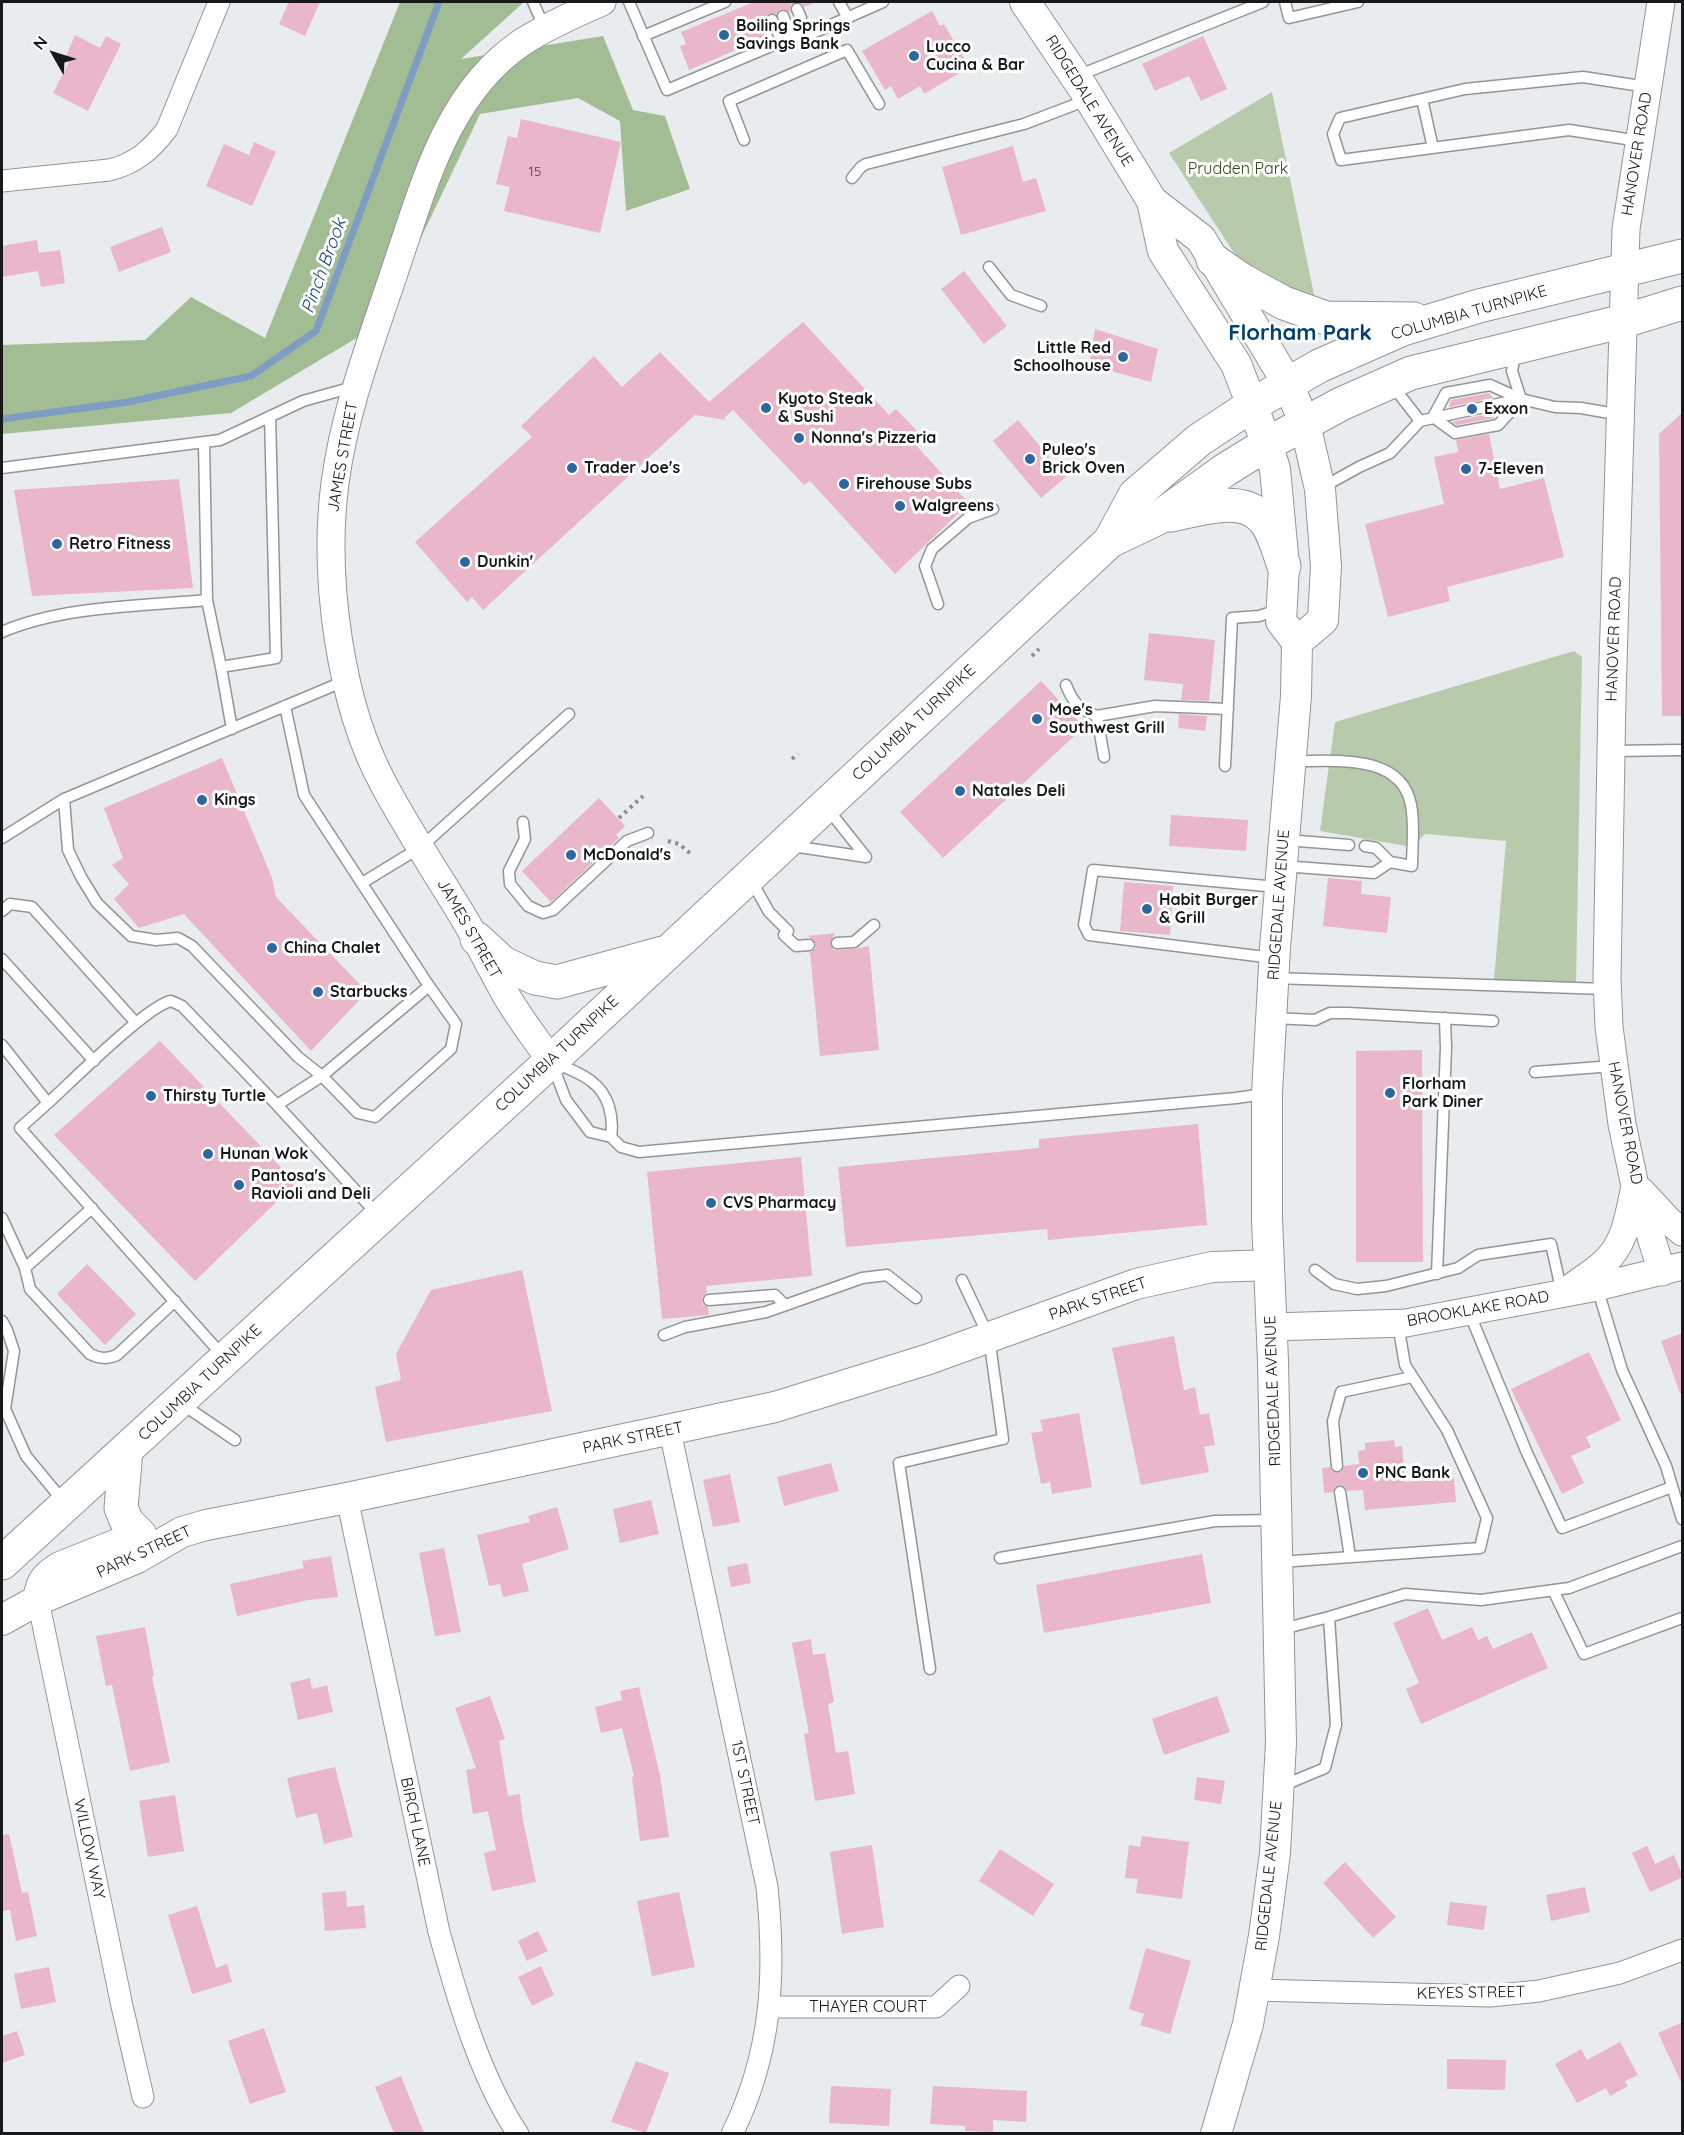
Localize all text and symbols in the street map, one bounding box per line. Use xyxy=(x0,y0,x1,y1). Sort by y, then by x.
place label: Boiling Springs Savings Bank xyxy=(736,16,850,54)
north arrow xyxy=(24,24,84,84)
marker: Boiling Springs Savings Bank xyxy=(717,28,731,42)
text: N xyxy=(29,32,51,54)
street label: RIDGEDALE AVENUE xyxy=(1041,32,1137,170)
place label: Lucco Cucina & Bar xyxy=(926,37,1025,75)
marker: Lucco Cucina & Bar xyxy=(907,49,921,63)
street label: HANOVER ROAD xyxy=(1618,91,1656,217)
park label: Prudden Park xyxy=(1188,159,1288,179)
house number: 15 xyxy=(529,164,541,180)
water label: Pinch Brook xyxy=(297,216,351,316)
street label: COLUMBIA TURNPIKE xyxy=(1389,282,1549,344)
district label: Florham Park xyxy=(1228,320,1372,346)
place label: Little Red Schoolhouse xyxy=(1014,338,1111,376)
marker: Little Red Schoolhouse xyxy=(1116,350,1130,364)
place label: Kyoto Steak & Sushi xyxy=(778,389,873,427)
place label: Exxon xyxy=(1484,399,1528,419)
street label: JAMES STREET xyxy=(324,400,362,514)
marker: Kyoto Steak & Sushi xyxy=(759,401,773,415)
marker: Exxon xyxy=(1465,402,1479,416)
place label: Nonna's Pizzeria xyxy=(811,428,936,448)
marker: Nonna's Pizzeria xyxy=(792,431,806,445)
place label: Puleo's Brick Oven xyxy=(1042,440,1125,478)
marker: Puleo's Brick Oven xyxy=(1023,452,1037,466)
place label: Trader Joe's xyxy=(584,458,680,478)
place label: 7-Eleven xyxy=(1478,459,1544,479)
marker: Trader Joe's xyxy=(565,461,579,475)
marker: 7-Eleven xyxy=(1459,462,1473,476)
place label: Firehouse Subs xyxy=(856,474,972,494)
marker: Firehouse Subs xyxy=(837,477,851,491)
place label: Walgreens xyxy=(912,496,994,516)
marker: Walgreens xyxy=(893,499,907,513)
place label: Retro Fitness xyxy=(69,534,171,554)
marker: Retro Fitness xyxy=(50,537,64,551)
place label: Dunkin' xyxy=(477,552,533,572)
marker: Dunkin' xyxy=(458,555,472,569)
street label: HANOVER ROAD xyxy=(1602,576,1626,702)
street label: COLUMBIA TURNPIKE xyxy=(848,661,980,785)
place label: Moe's Southwest Grill xyxy=(1049,700,1165,738)
marker: Moe's Southwest Grill xyxy=(1030,712,1044,726)
place label: Natales Deli xyxy=(972,781,1065,801)
marker: Natales Deli xyxy=(953,784,967,798)
place label: Kings xyxy=(214,790,256,810)
marker: Kings xyxy=(195,793,209,807)
street label: RIDGEDALE AVENUE xyxy=(1264,829,1294,981)
place label: McDonald's xyxy=(583,845,671,865)
marker: McDonald's xyxy=(564,848,578,862)
street label: JAMES STREET xyxy=(433,876,505,982)
place label: Habit Burger & Grill xyxy=(1159,890,1258,928)
marker: Habit Burger & Grill xyxy=(1140,902,1154,916)
place label: China Chalet xyxy=(284,938,381,958)
marker: China Chalet xyxy=(265,941,279,955)
place label: Starbucks xyxy=(330,982,408,1002)
marker: Starbucks xyxy=(311,985,325,999)
street label: COLUMBIA TURNPIKE xyxy=(491,992,623,1116)
street label: HANOVER ROAD xyxy=(1604,1060,1646,1186)
place label: Florham Park Diner xyxy=(1402,1074,1483,1112)
place label: Thirsty Turtle xyxy=(163,1086,266,1106)
marker: Florham Park Diner xyxy=(1383,1086,1397,1100)
marker: Thirsty Turtle xyxy=(144,1089,158,1103)
place label: Hunan Wok xyxy=(220,1144,308,1164)
marker: Hunan Wok xyxy=(201,1147,215,1161)
place label: Pantosa's Ravioli and Deli xyxy=(251,1166,370,1204)
marker: Pantosa's Ravioli and Deli xyxy=(232,1178,246,1192)
place label: CVS Pharmacy xyxy=(723,1193,836,1213)
marker: CVS Pharmacy xyxy=(704,1196,718,1210)
street label: PARK STREET xyxy=(1046,1273,1150,1325)
street label: BROOKLAKE ROAD xyxy=(1405,1287,1551,1331)
street label: RIDGEDALE AVENUE xyxy=(1261,1315,1285,1467)
street label: COLUMBIA TURNPIKE xyxy=(134,1321,266,1445)
street label: PARK STREET xyxy=(581,1418,685,1458)
place label: PNC Bank xyxy=(1375,1463,1450,1483)
marker: PNC Bank xyxy=(1356,1466,1370,1480)
street label: PARK STREET xyxy=(94,1522,194,1582)
street label: 1ST STREET xyxy=(727,1739,763,1827)
street label: BIRCH LANE xyxy=(396,1776,434,1868)
street label: WILLOW WAY xyxy=(69,1797,109,1901)
street label: RIDGEDALE AVENUE xyxy=(1252,1800,1286,1952)
street label: KEYES STREET xyxy=(1417,1982,1525,2004)
street label: THAYER COURT xyxy=(809,1997,927,2017)

